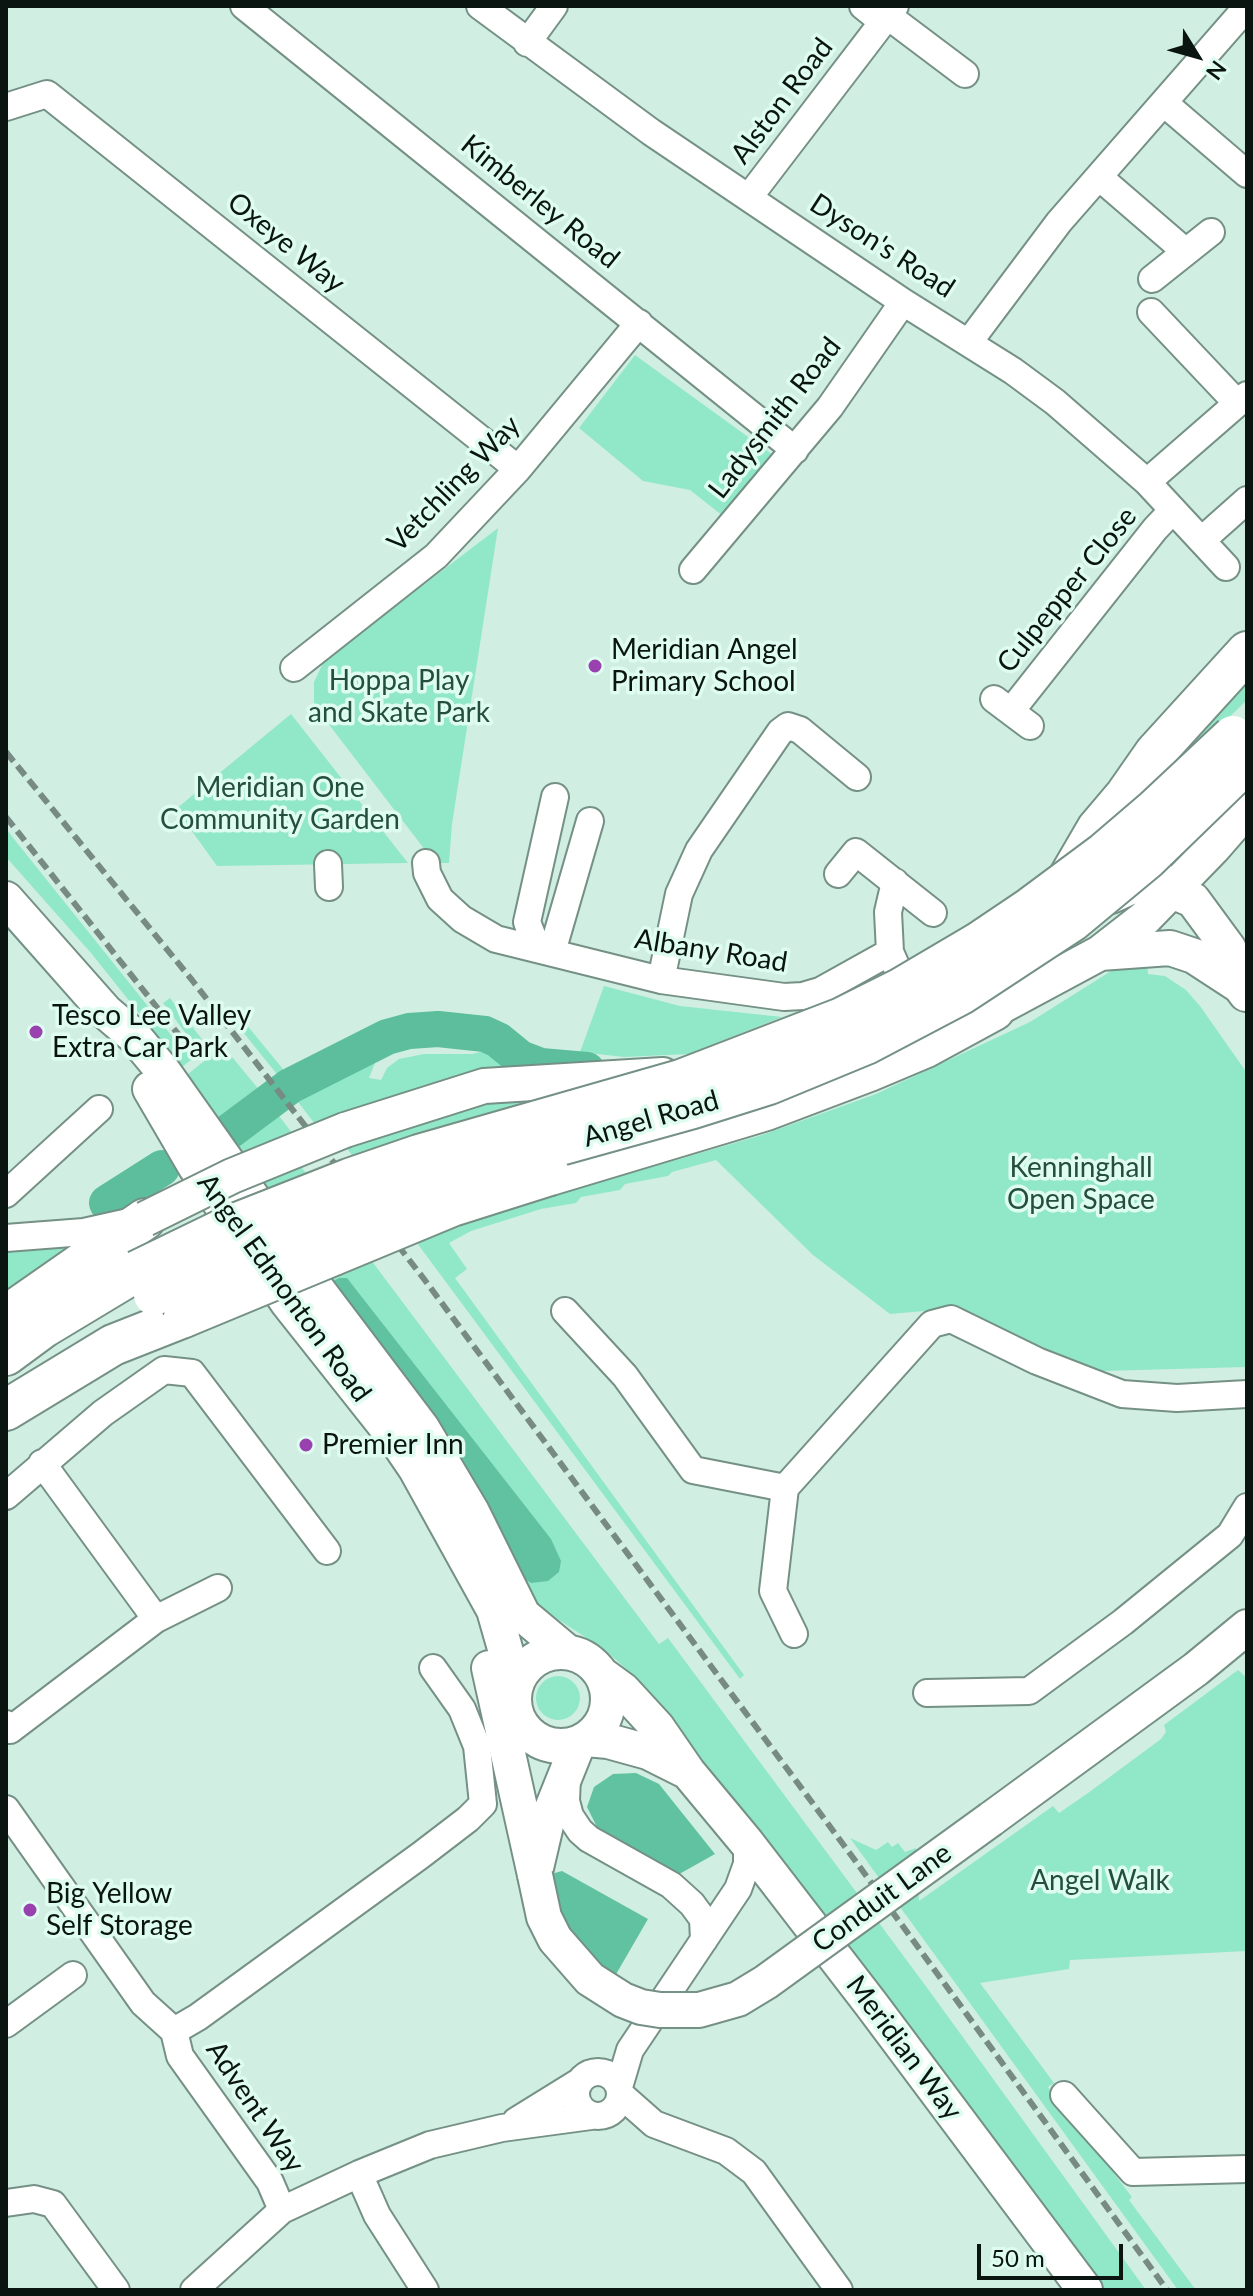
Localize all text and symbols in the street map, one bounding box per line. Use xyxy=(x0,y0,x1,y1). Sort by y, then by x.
north arrow xyxy=(1157,16,1237,96)
street label: Alston Road xyxy=(724,32,840,170)
text: N xyxy=(1201,56,1232,86)
street label: Kimberley Road xyxy=(454,128,626,276)
street label: Oxeye Way xyxy=(221,186,351,300)
street label: Dyson's Road xyxy=(803,187,961,305)
street label: Ladysmith Road xyxy=(702,331,848,505)
street label: Vetchling Way xyxy=(381,409,527,559)
street label: Culpepper Close xyxy=(990,501,1144,679)
place label: Meridian Angel Primary School xyxy=(611,633,798,699)
marker: Meridian Angel Primary School xyxy=(586,657,604,675)
park label: Hoppa Play and Skate Park xyxy=(308,664,490,730)
park label: Meridian One Community Garden xyxy=(160,771,400,837)
street label: Albany Road xyxy=(632,922,790,980)
place label: Tesco Lee Valley Extra Car Park xyxy=(52,999,251,1065)
marker: Tesco Lee Valley Extra Car Park xyxy=(27,1023,45,1041)
street label: Angel Road xyxy=(579,1084,723,1154)
park label: Kenninghall Open Space xyxy=(1007,1151,1155,1217)
street label: Angel Edmonton Road xyxy=(190,1167,378,1409)
place label: Premier Inn xyxy=(322,1428,464,1462)
marker: Premier Inn xyxy=(297,1436,315,1454)
street label: Conduit Lane xyxy=(806,1836,958,1960)
park label: Angel Walk xyxy=(1030,1864,1170,1898)
place label: Big Yellow Self Storage xyxy=(46,1877,193,1943)
marker: Big Yellow Self Storage xyxy=(21,1901,39,1919)
street label: Meridian Way xyxy=(839,1969,969,2127)
street label: Advent Way xyxy=(199,2035,311,2179)
scale bar xyxy=(981,2228,1127,2278)
text: 50 m xyxy=(991,2243,1045,2272)

